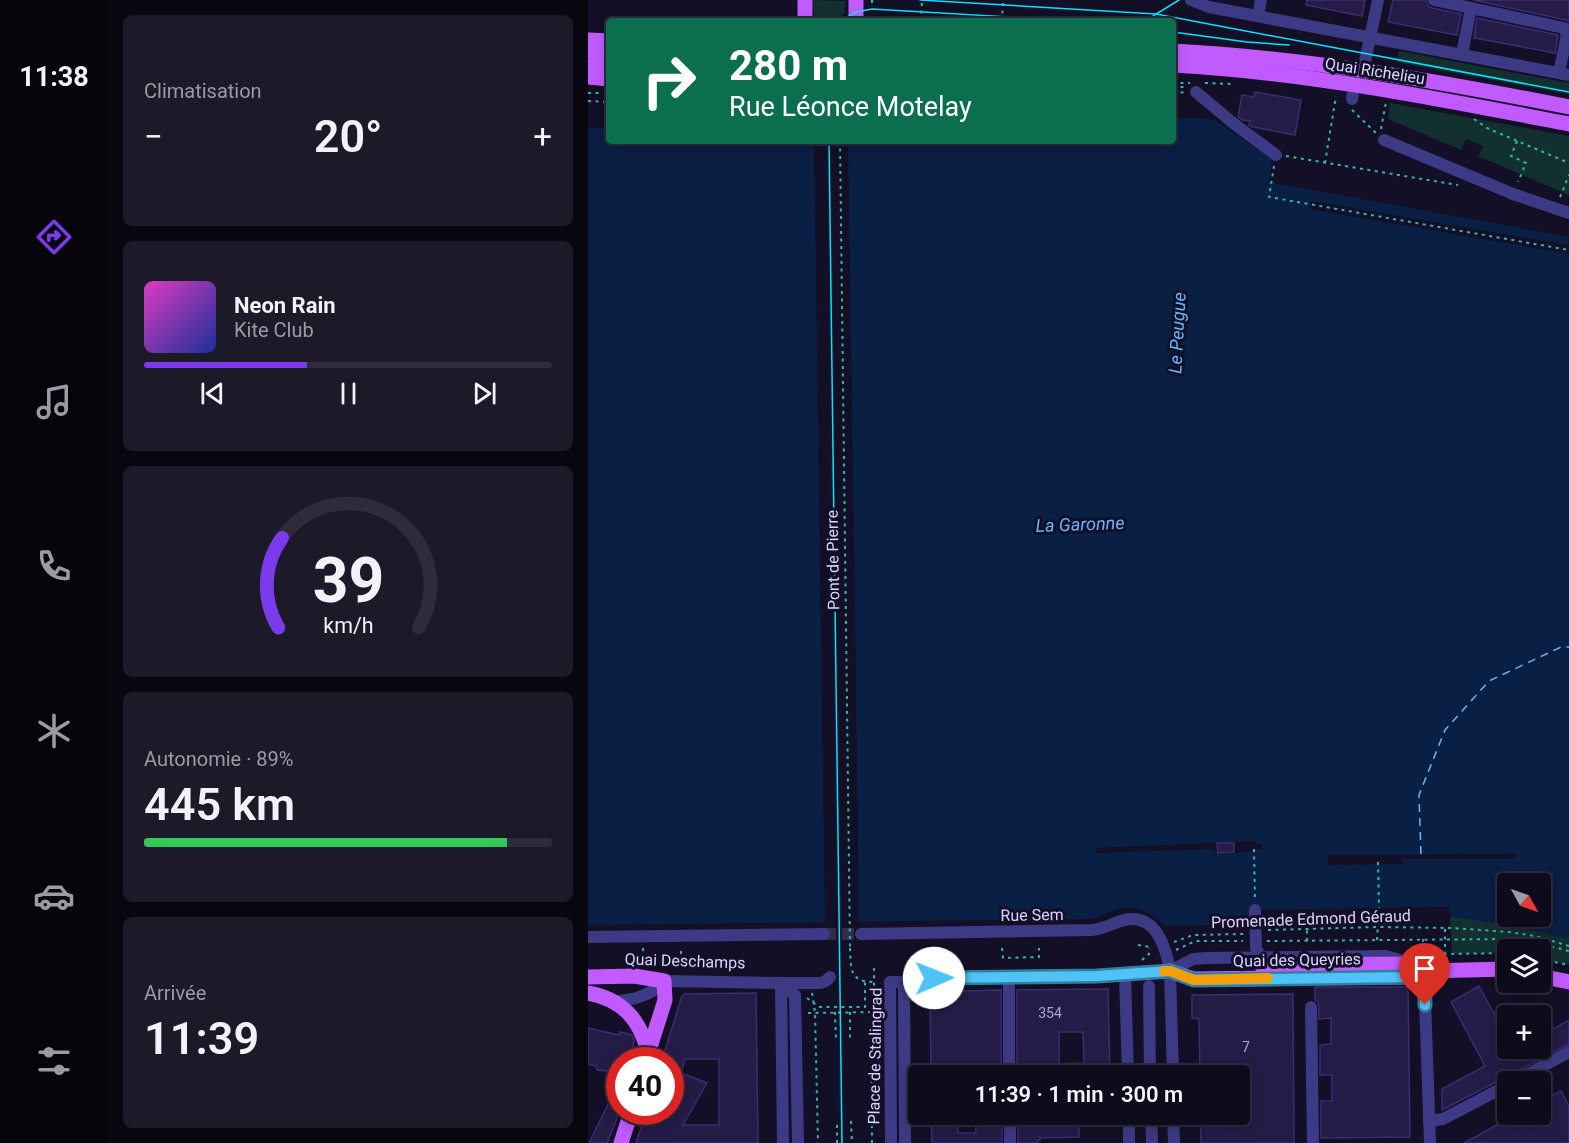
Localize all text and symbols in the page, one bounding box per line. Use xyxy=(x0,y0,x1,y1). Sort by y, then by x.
text: 280 m xyxy=(729,41,848,90)
icon: right xyxy=(630,42,708,120)
street label: Quai Richelieu xyxy=(1324,54,1426,88)
text: 11:38 xyxy=(19,61,89,93)
text: Climatisation xyxy=(144,79,262,103)
text: Rue Léonce Motelay xyxy=(729,91,972,123)
text: 20° xyxy=(314,110,382,163)
text: − xyxy=(144,117,163,156)
text: + xyxy=(533,117,552,156)
icon: directions xyxy=(33,216,75,258)
water label: Le Peugue xyxy=(1164,292,1190,374)
text: Neon Rain xyxy=(234,293,336,318)
text: Kite Club xyxy=(234,318,314,342)
icon: previous xyxy=(196,377,229,410)
icon: pause xyxy=(332,377,365,410)
icon: next xyxy=(468,377,501,410)
icon: music xyxy=(33,381,75,423)
street label: Pont de Pierre xyxy=(823,510,843,610)
water label: La Garonne xyxy=(1035,512,1125,536)
icon: phone xyxy=(33,545,75,587)
text: 39 xyxy=(312,545,384,618)
text: km/h xyxy=(323,614,373,639)
icon: climate xyxy=(33,710,75,752)
text: Autonomie · 89% xyxy=(144,747,293,771)
text: 445 km xyxy=(144,778,295,831)
north arrow xyxy=(1497,873,1551,927)
map controls xyxy=(1497,873,1551,1125)
icon: car xyxy=(33,875,75,917)
street label: Rue Sem xyxy=(1000,905,1064,925)
street label: Promenade Edmond Géraud xyxy=(1211,906,1411,932)
button: layers xyxy=(1497,939,1551,993)
pin xyxy=(1399,943,1450,1005)
position arrow xyxy=(902,946,966,1010)
street label: Quai Deschamps xyxy=(624,949,746,973)
street label: Quai des Queyries xyxy=(1233,949,1361,971)
icon: arrive xyxy=(1408,952,1441,985)
text: Arrivée xyxy=(144,981,206,1005)
street label: Place de Stalingrad xyxy=(864,987,886,1125)
house number: 354 xyxy=(1038,1005,1062,1021)
button: + xyxy=(1497,1005,1551,1059)
text: 11:39 xyxy=(144,1012,259,1065)
house number: 7 xyxy=(1242,1039,1250,1055)
icon: filters xyxy=(33,1040,75,1082)
speed limit sign: 40 xyxy=(606,1047,684,1125)
button: − xyxy=(1497,1071,1551,1125)
text: 11:39 · 1 min · 300 m xyxy=(975,1082,1183,1107)

